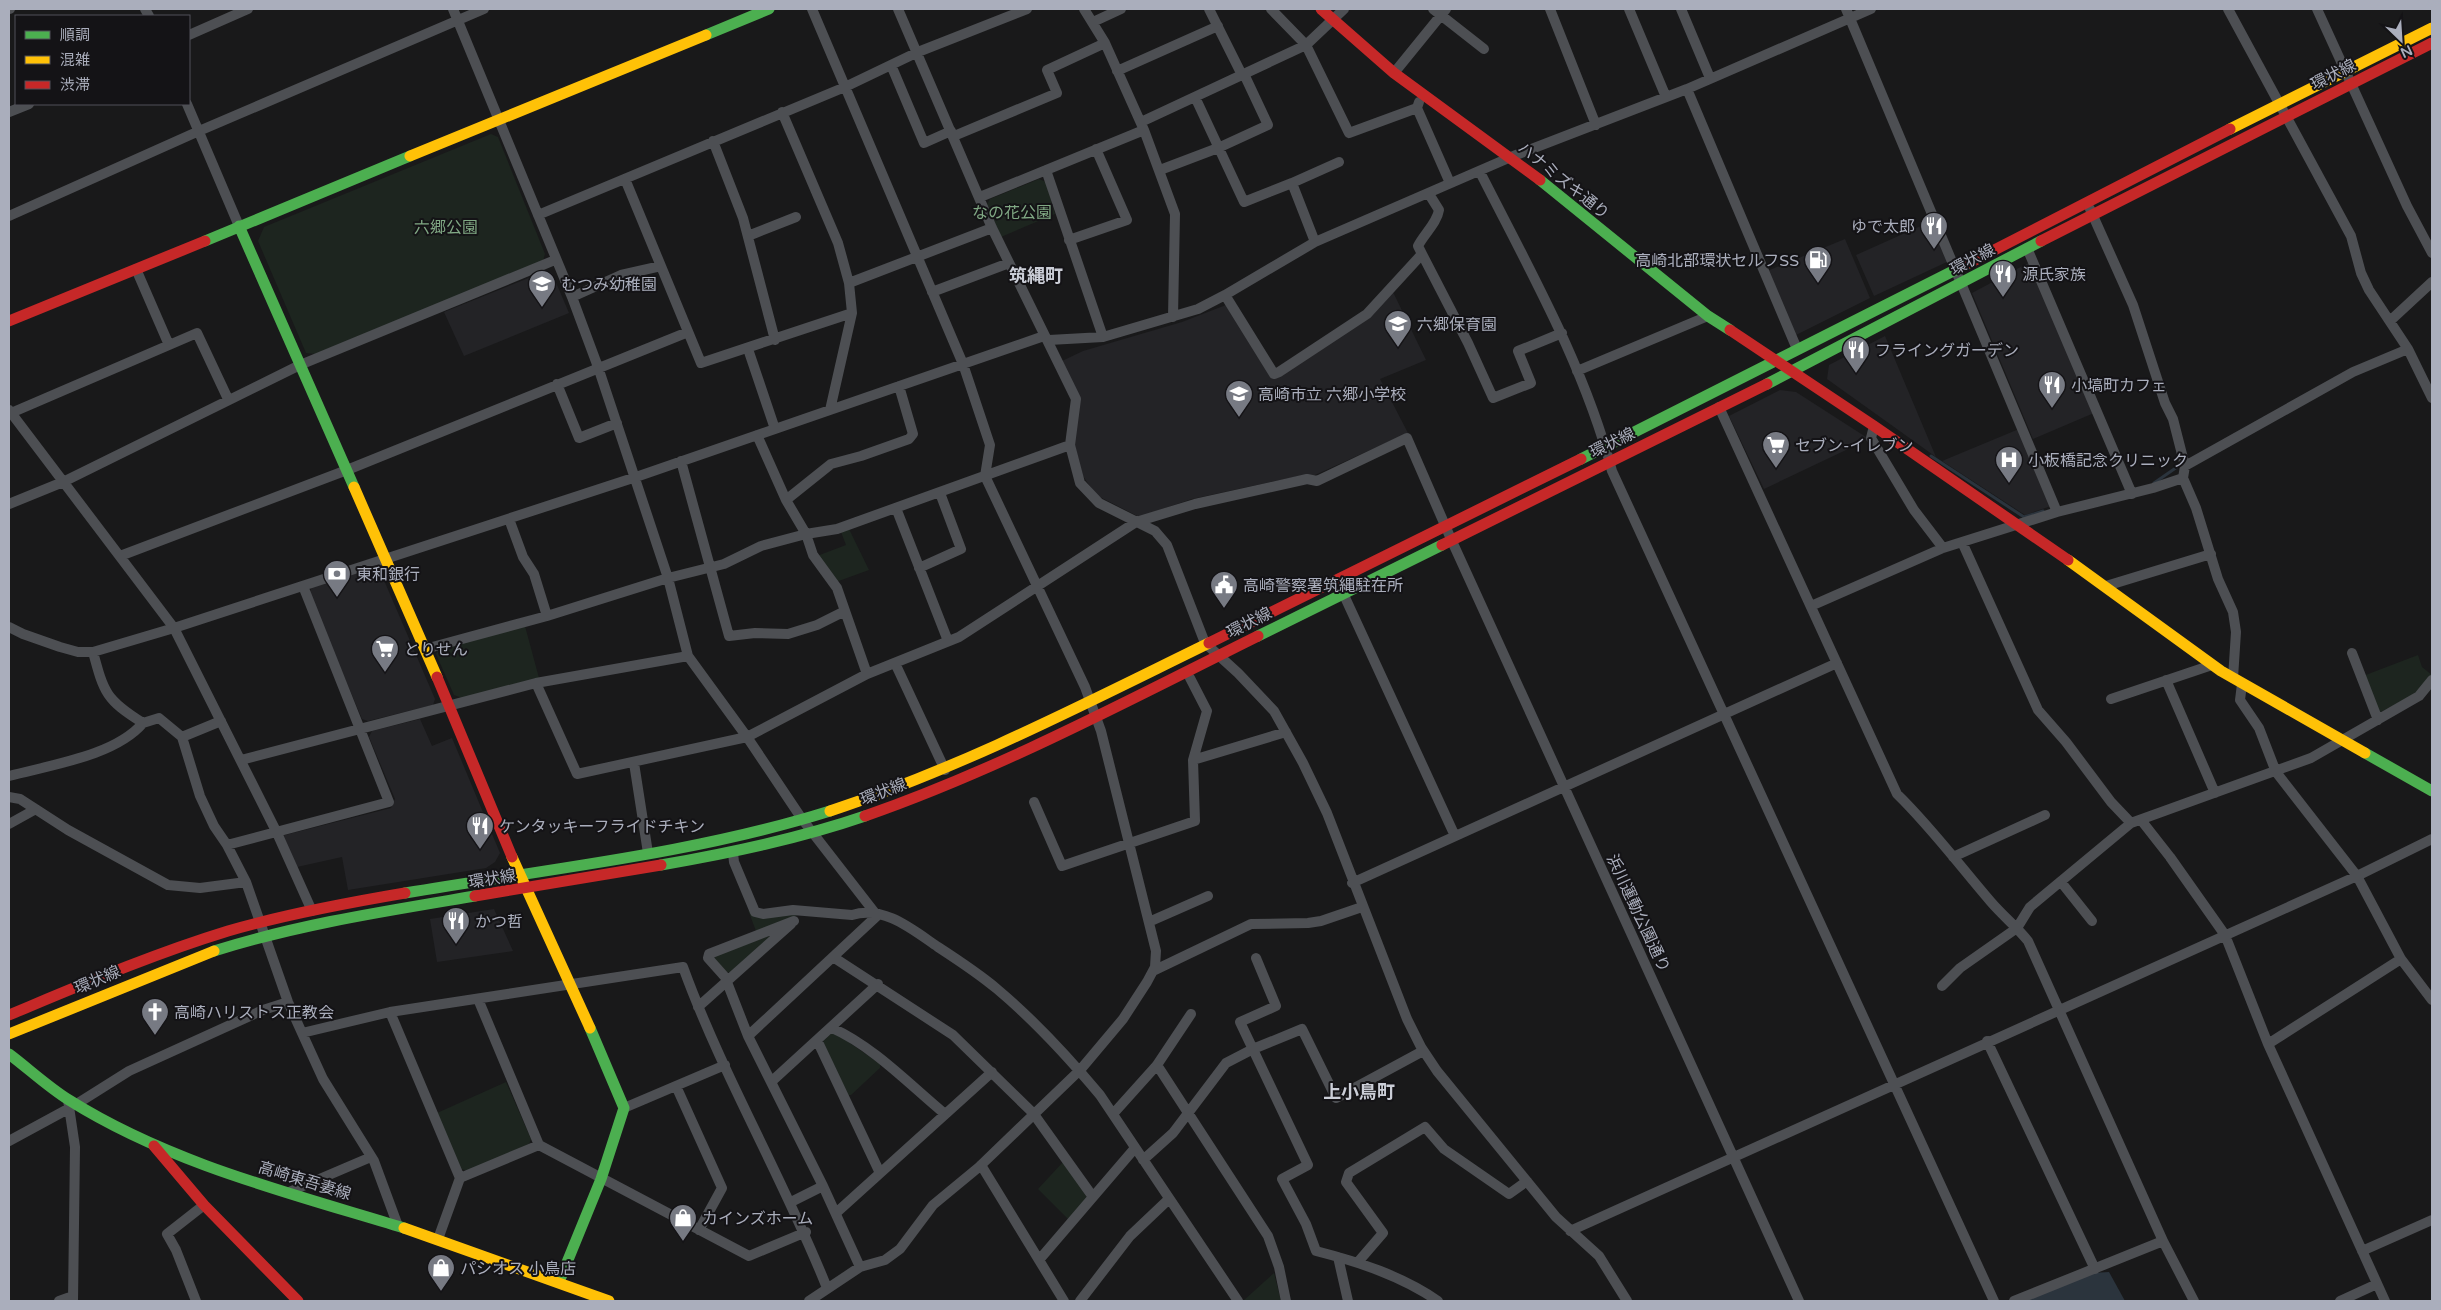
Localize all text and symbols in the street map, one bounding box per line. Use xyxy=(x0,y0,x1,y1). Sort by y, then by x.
legend xyxy=(15,15,190,105)
north arrow xyxy=(2376,15,2426,65)
text: 順調 xyxy=(60,26,90,44)
text: N xyxy=(2398,41,2415,61)
text: 混雑 xyxy=(60,51,90,69)
street label: 環状線 xyxy=(2308,55,2359,95)
text: 渋滞 xyxy=(60,76,90,94)
street label: ハナミズキ通り xyxy=(1514,138,1613,224)
park label: なの花公園 xyxy=(972,203,1052,223)
restaurant icon: ゆで太郎 xyxy=(1919,211,1949,250)
place label: ゆで太郎 xyxy=(1851,217,1915,237)
park label: 六郷公園 xyxy=(414,218,478,238)
street label: 環状線 xyxy=(1947,240,1998,280)
fuel station icon: 高崎北部環状セルフSS xyxy=(1803,245,1833,284)
place label: 高崎北部環状セルフSS xyxy=(1635,251,1799,271)
restaurant icon: 源氏家族 xyxy=(1988,259,2018,298)
district label: 筑縄町 xyxy=(1009,265,1063,287)
place label: 源氏家族 xyxy=(2022,265,2086,285)
school or university icon: むつみ幼稚園 xyxy=(527,269,557,308)
place label: むつみ幼稚園 xyxy=(561,275,657,295)
school or university icon: 六郷保育園 xyxy=(1383,309,1413,348)
place label: 六郷保育園 xyxy=(1417,315,1497,335)
restaurant icon: フライングガーデン xyxy=(1841,335,1871,374)
place label: フライングガーデン xyxy=(1875,341,2019,361)
restaurant icon: 小塙町カフェ xyxy=(2037,370,2067,409)
place label: 小塙町カフェ xyxy=(2071,376,2167,396)
school or university icon: 高崎市立 六郷小学校 xyxy=(1224,379,1254,418)
place label: 高崎市立 六郷小学校 xyxy=(1258,385,1406,405)
street label: 環状線 xyxy=(1586,423,1638,462)
supermarket icon: セブン-イレブン xyxy=(1761,430,1791,469)
place label: セブン-イレブン xyxy=(1795,436,1914,456)
hospital icon: 小板橋記念クリニック xyxy=(1994,445,2024,484)
place label: 小板橋記念クリニック xyxy=(2028,451,2188,471)
bank icon: 東和銀行 xyxy=(322,559,352,598)
place label: 東和銀行 xyxy=(356,565,420,585)
public building icon: 高崎警察署筑縄駐在所 xyxy=(1209,570,1239,609)
place label: 高崎警察署筑縄駐在所 xyxy=(1243,576,1403,596)
street label: 環状線 xyxy=(1224,603,1275,643)
supermarket icon: とりせん xyxy=(370,634,400,673)
place label: とりせん xyxy=(404,640,468,660)
street label: 環状線 xyxy=(857,774,909,810)
restaurant icon: ケンタッキーフライドチキン xyxy=(465,811,495,850)
place label: ケンタッキーフライドチキン xyxy=(499,817,705,837)
street label: 浜川運動公園通り xyxy=(1602,851,1674,976)
street label: 環状線 xyxy=(467,865,517,893)
restaurant icon: かつ哲 xyxy=(441,906,471,945)
place label: かつ哲 xyxy=(475,912,523,932)
street label: 環状線 xyxy=(71,961,123,999)
church icon: 高崎ハリストス正教会 xyxy=(140,997,170,1036)
place label: 高崎ハリストス正教会 xyxy=(174,1003,334,1023)
district label: 上小鳥町 xyxy=(1323,1081,1395,1103)
street label: 高崎東吾妻線 xyxy=(256,1157,354,1205)
shop icon: カインズホーム xyxy=(668,1203,698,1242)
place label: カインズホーム xyxy=(702,1209,813,1229)
shop icon: パシオス 小鳥店 xyxy=(426,1253,456,1292)
place label: パシオス 小鳥店 xyxy=(460,1259,576,1279)

